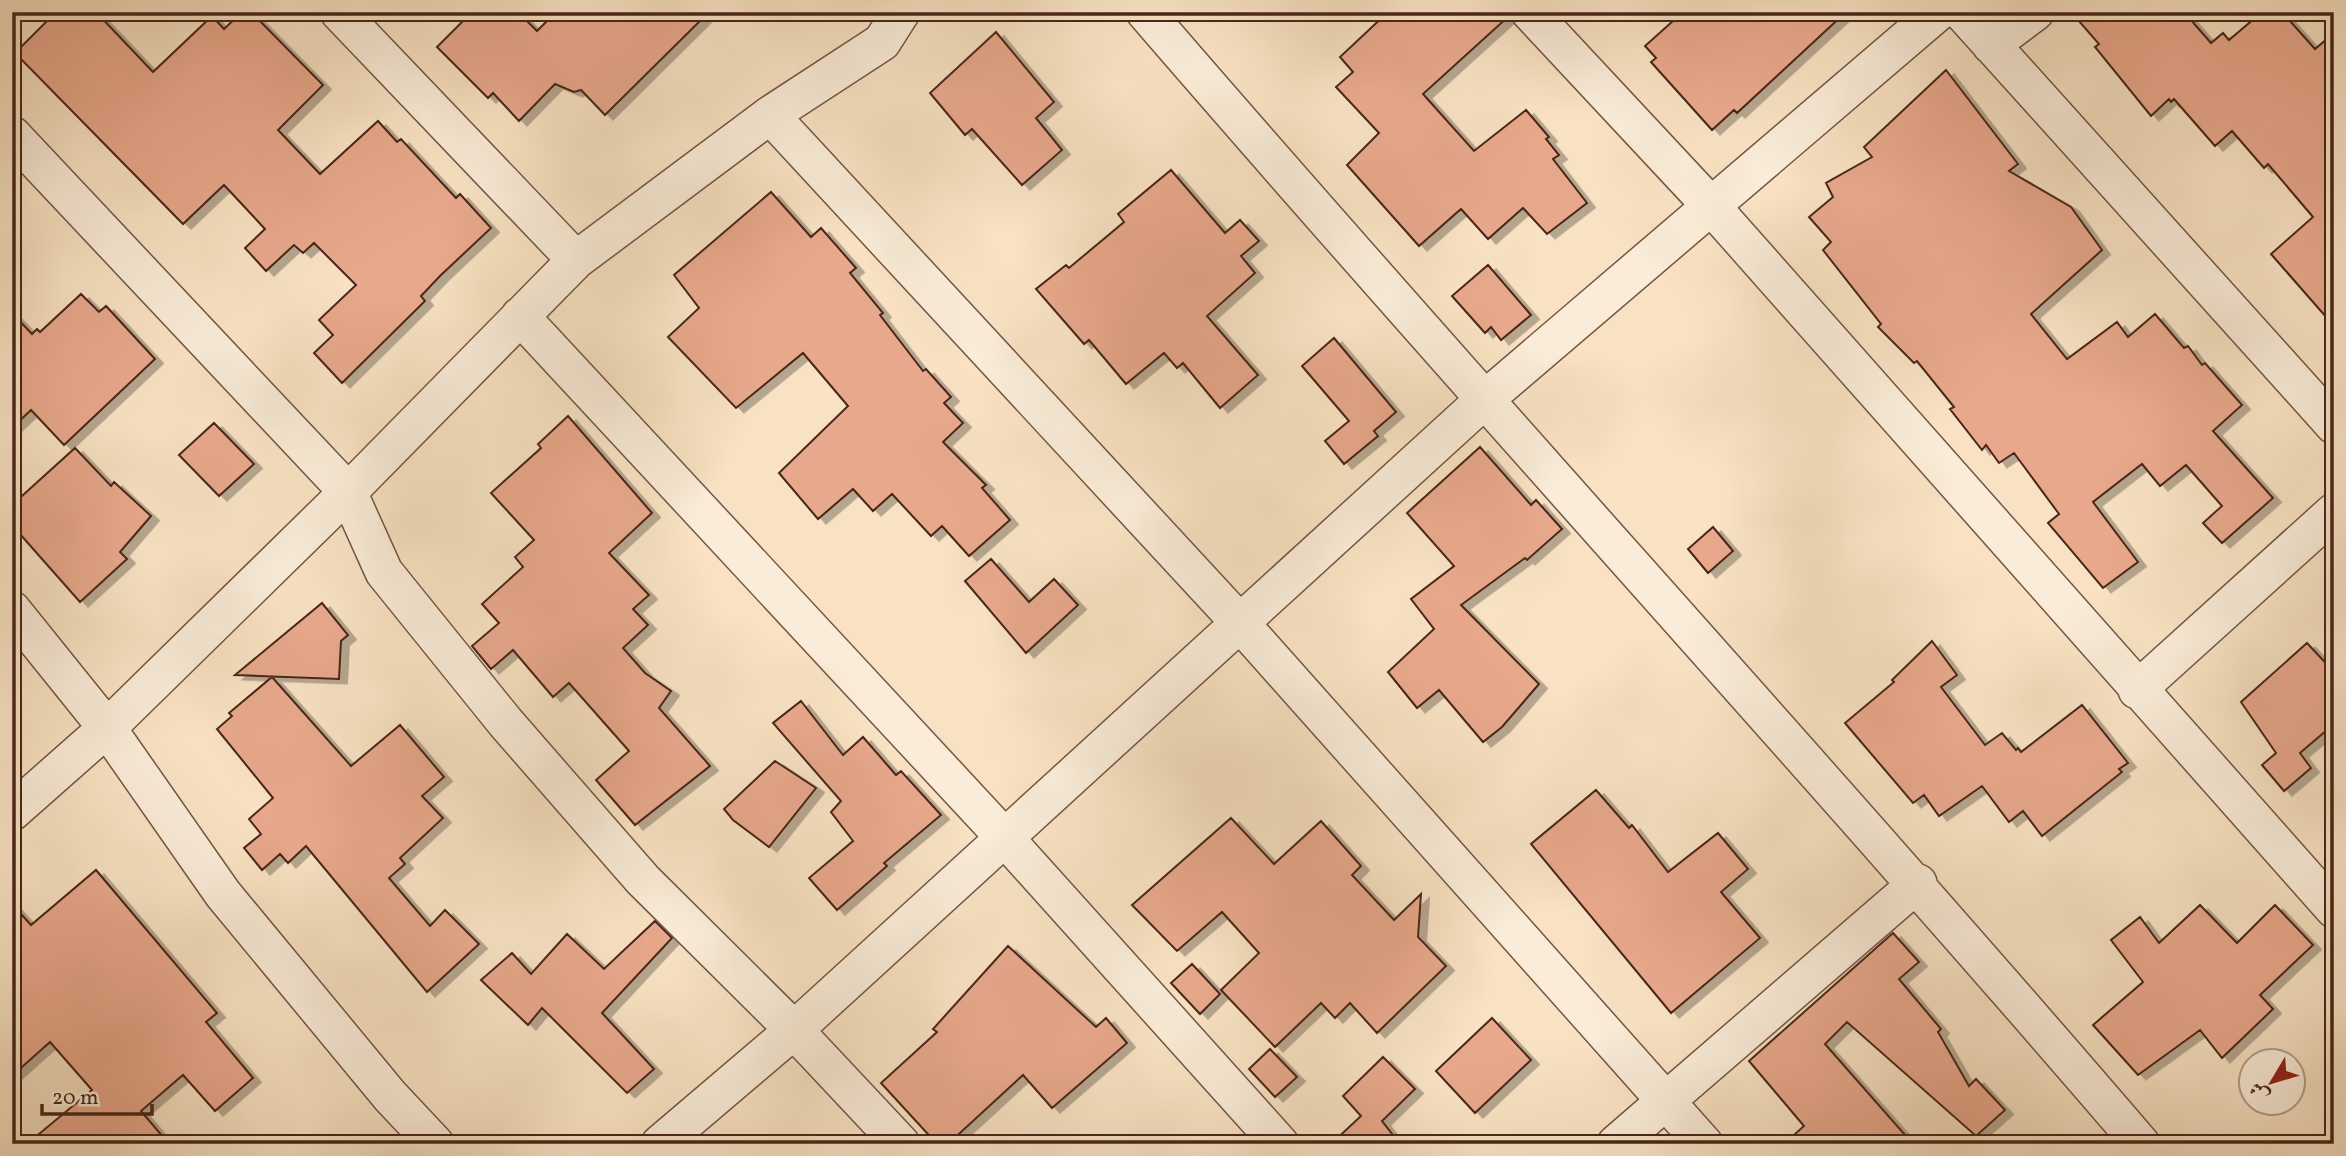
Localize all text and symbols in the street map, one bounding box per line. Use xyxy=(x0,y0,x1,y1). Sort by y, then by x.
north arrow xyxy=(2238,1048,2308,1118)
scale bar xyxy=(42,1072,152,1116)
text: ش xyxy=(2244,1076,2276,1107)
text: 20 m xyxy=(52,1084,98,1113)

